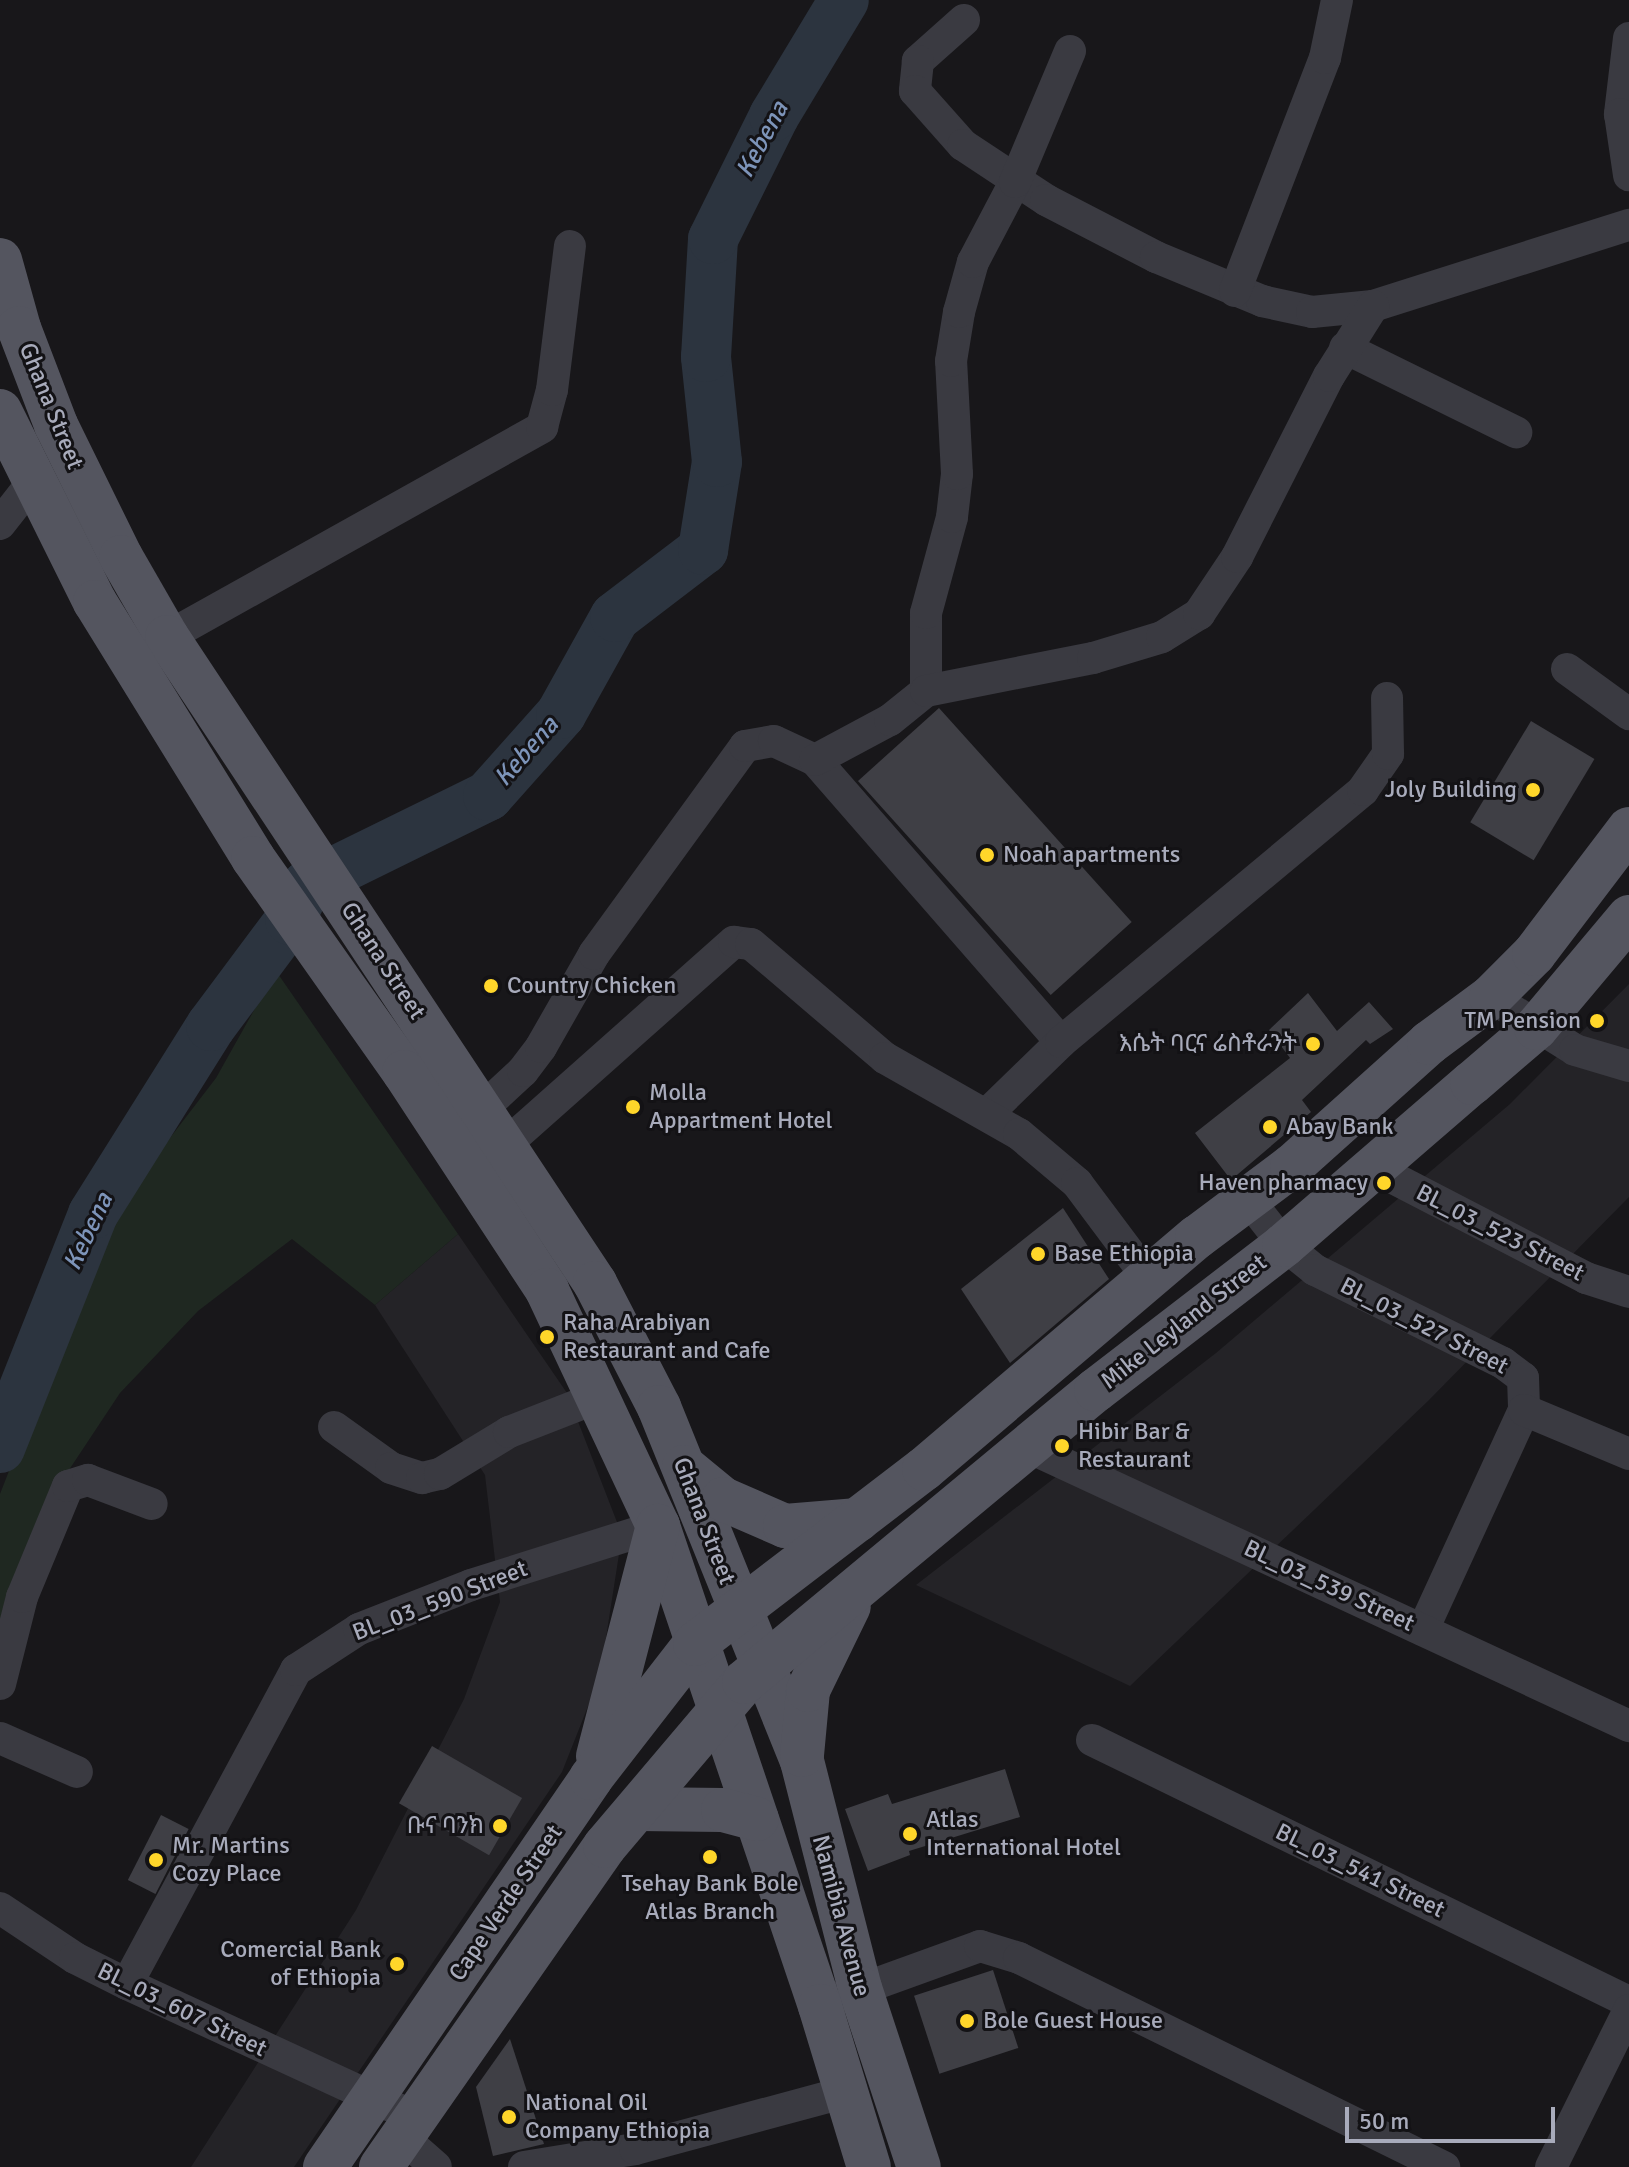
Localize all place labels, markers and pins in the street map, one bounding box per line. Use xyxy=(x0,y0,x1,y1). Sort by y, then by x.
place label: Joly Building xyxy=(1385,776,1517,804)
marker: Joly Building xyxy=(1524,781,1542,799)
place label: Noah apartments xyxy=(1003,841,1180,869)
marker: Noah apartments xyxy=(978,846,996,864)
place label: Country Chicken xyxy=(507,972,676,1000)
marker: Country Chicken xyxy=(482,977,500,995)
place label: TM Pension xyxy=(1464,1007,1581,1035)
marker: TM Pension xyxy=(1588,1012,1606,1030)
place label: እሴት ባርና ሬስቶራንት xyxy=(1119,1030,1297,1058)
marker: እሴት ባርና ሬስቶራንት xyxy=(1304,1035,1322,1053)
place label: Molla Appartment Hotel xyxy=(649,1079,833,1135)
marker: Molla Appartment Hotel xyxy=(624,1098,642,1116)
place label: Abay Bank xyxy=(1286,1113,1394,1141)
marker: Abay Bank xyxy=(1261,1118,1279,1136)
place label: Haven pharmacy xyxy=(1199,1169,1368,1197)
marker: Haven pharmacy xyxy=(1375,1174,1393,1192)
place label: Base Ethiopia xyxy=(1054,1240,1194,1268)
marker: Base Ethiopia xyxy=(1029,1245,1047,1263)
place label: Raha Arabiyan Restaurant and Cafe xyxy=(563,1309,770,1365)
marker: Raha Arabiyan Restaurant and Cafe xyxy=(538,1328,556,1346)
place label: Hibir Bar & Restaurant xyxy=(1078,1418,1191,1474)
marker: Hibir Bar & Restaurant xyxy=(1053,1437,1071,1455)
place label: Atlas International Hotel xyxy=(926,1806,1121,1862)
place label: ቡና ባንክ xyxy=(407,1812,484,1840)
marker: ቡና ባንክ xyxy=(491,1817,509,1835)
marker: Atlas International Hotel xyxy=(901,1825,919,1843)
place label: Mr. Martins Cozy Place xyxy=(172,1832,290,1888)
marker: Tsehay Bank Bole Atlas Branch xyxy=(701,1848,719,1866)
marker: Mr. Martins Cozy Place xyxy=(147,1851,165,1869)
place label: Tsehay Bank Bole Atlas Branch xyxy=(622,1870,798,1926)
place label: Comercial Bank of Ethiopia xyxy=(220,1936,381,1992)
marker: Comercial Bank of Ethiopia xyxy=(388,1955,406,1973)
place label: Bole Guest House xyxy=(983,2007,1163,2035)
marker: Bole Guest House xyxy=(958,2012,976,2030)
place label: National Oil Company Ethiopia xyxy=(525,2089,710,2145)
marker: National Oil Company Ethiopia xyxy=(500,2108,518,2126)

